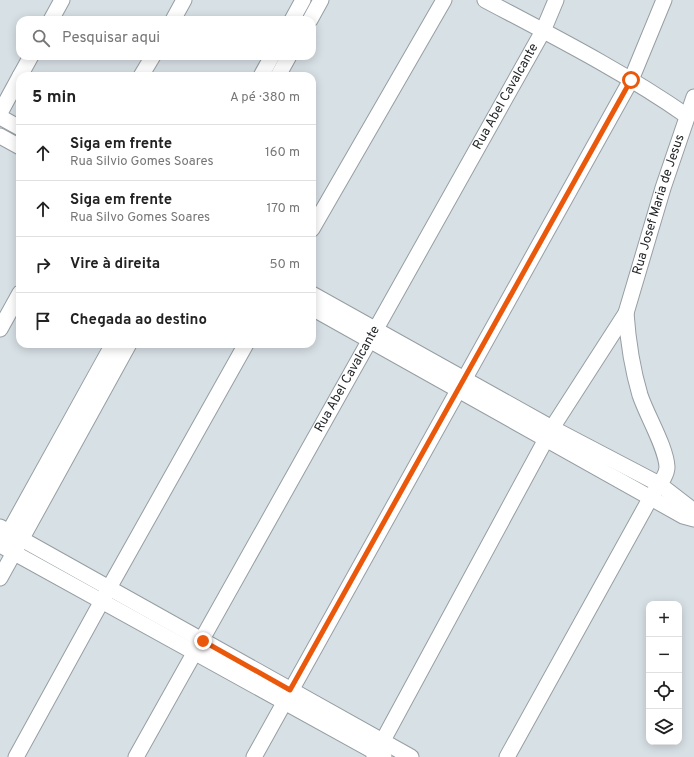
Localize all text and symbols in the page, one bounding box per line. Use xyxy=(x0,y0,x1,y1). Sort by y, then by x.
search box xyxy=(16,16,316,60)
icon: search xyxy=(30,27,52,49)
text: Pesquisar aqui xyxy=(62,29,160,48)
street label: Rua Abel Cavalcante xyxy=(470,41,542,153)
route start xyxy=(622,71,640,89)
text: 5 min xyxy=(32,87,76,109)
text: A pé · 380 m xyxy=(230,90,300,106)
street label: Rua Josef Maria de Jesus xyxy=(630,132,689,277)
text: Siga em frente xyxy=(70,135,172,154)
icon: ahead xyxy=(32,142,54,164)
text: 160 m xyxy=(265,145,300,161)
text: Rua Silvio Gomes Soares xyxy=(70,154,214,170)
text: Siga em frente xyxy=(70,191,172,210)
icon: ahead xyxy=(32,198,54,220)
text: 170 m xyxy=(266,201,300,217)
text: Rua Silvo Gomes Soares xyxy=(70,210,210,226)
icon: right xyxy=(32,254,54,276)
text: Vire à direita xyxy=(70,255,160,274)
text: 50 m xyxy=(270,257,300,273)
icon: arrive xyxy=(32,310,54,332)
text: Chegada ao destino xyxy=(70,311,207,330)
street label: Rua Abel Cavalcante xyxy=(312,323,384,435)
map controls xyxy=(646,601,682,745)
button: + xyxy=(646,601,682,637)
route end xyxy=(194,632,212,650)
button: − xyxy=(646,637,682,673)
button: locate xyxy=(646,673,682,709)
button: layers xyxy=(646,709,682,745)

